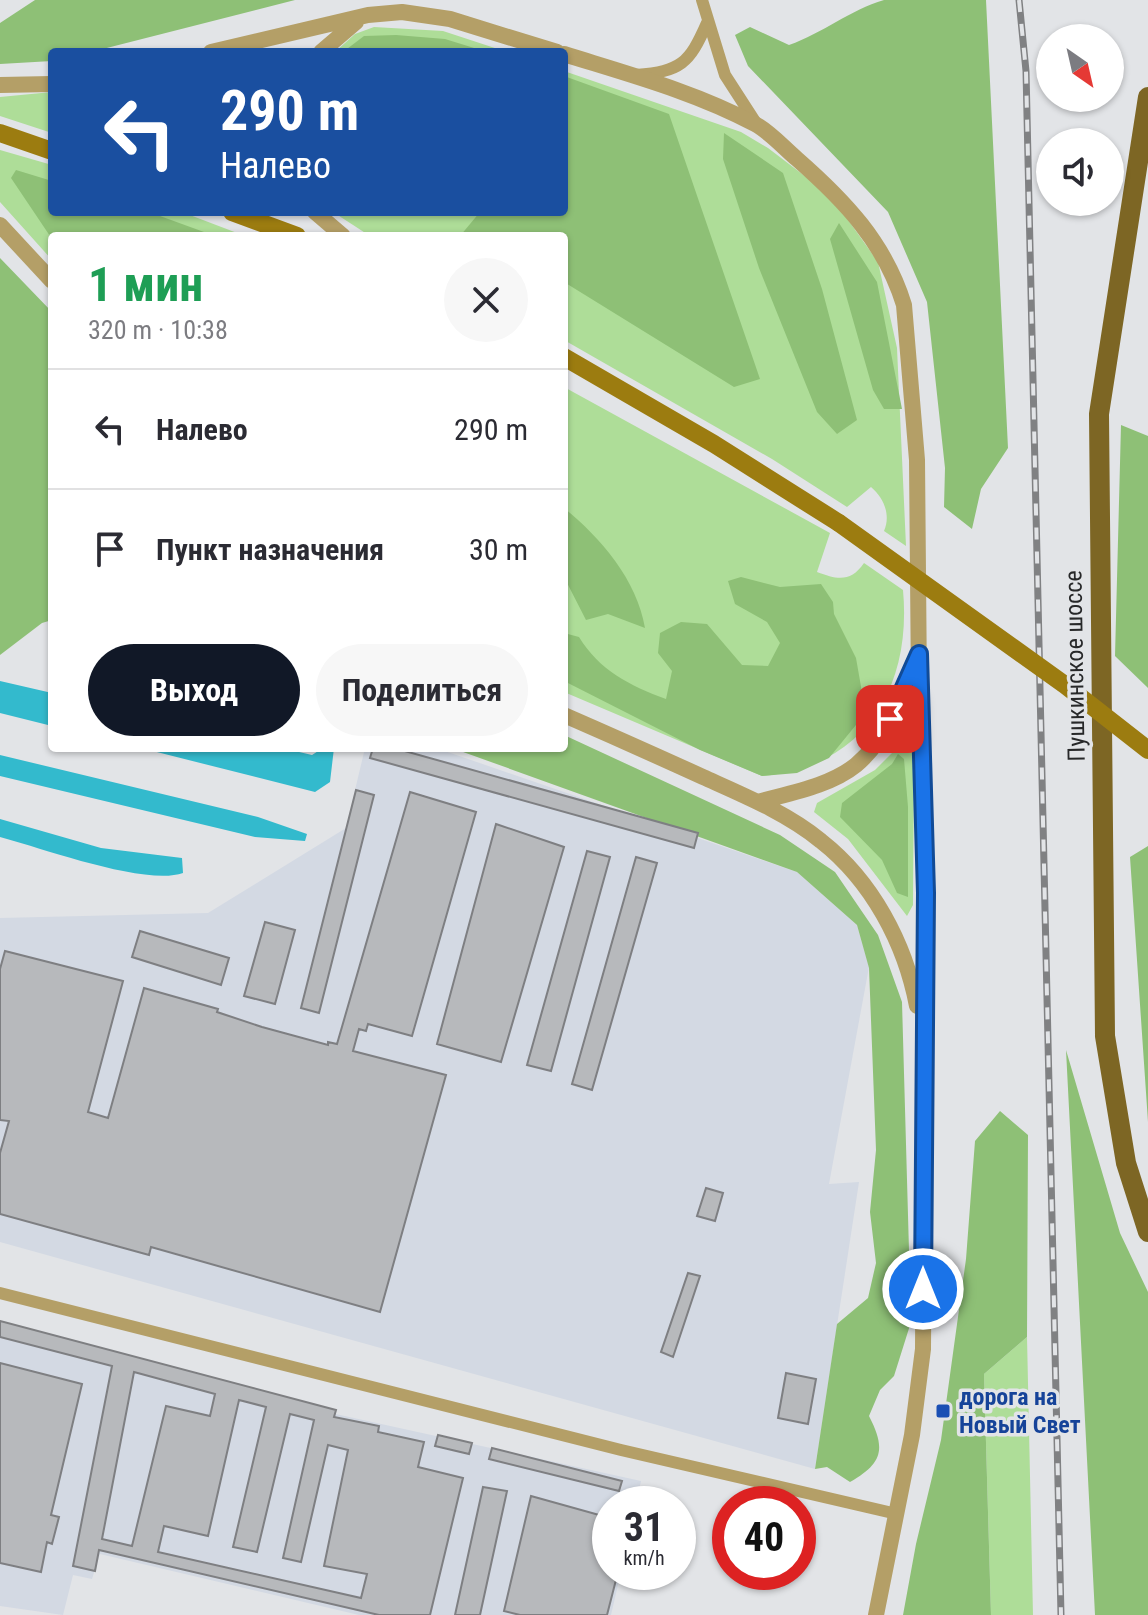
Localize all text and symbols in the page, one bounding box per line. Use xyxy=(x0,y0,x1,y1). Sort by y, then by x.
north arrow xyxy=(1036,24,1124,112)
map controls xyxy=(1036,24,1124,216)
text: 290 m xyxy=(220,78,359,144)
icon: left xyxy=(88,80,192,184)
button: sound xyxy=(1036,128,1124,216)
text: Налево xyxy=(220,145,331,187)
text: 1 мин xyxy=(88,256,203,313)
button: close xyxy=(444,258,528,342)
text: 320 m · 10:38 xyxy=(88,315,228,345)
icon: left xyxy=(88,407,132,451)
text: Налево xyxy=(156,412,248,447)
text: 290 m xyxy=(454,412,528,447)
icon: arrive xyxy=(88,527,132,571)
text: Пункт назначения xyxy=(156,532,384,567)
text: 30 m xyxy=(469,532,528,567)
street label: Пушкинское шоссе xyxy=(1059,570,1091,762)
button: Выход xyxy=(88,644,300,736)
button: Поделиться xyxy=(316,644,528,736)
pin xyxy=(856,685,924,753)
icon: arrive xyxy=(868,697,912,741)
position arrow xyxy=(881,1247,965,1331)
place label: дорога на Новый Свет xyxy=(959,1383,1081,1439)
marker: дорога на Новый Свет xyxy=(934,1402,952,1420)
speed limit sign: 40 xyxy=(712,1486,816,1590)
text: 31 xyxy=(624,1504,664,1551)
text: km/h xyxy=(623,1546,665,1570)

